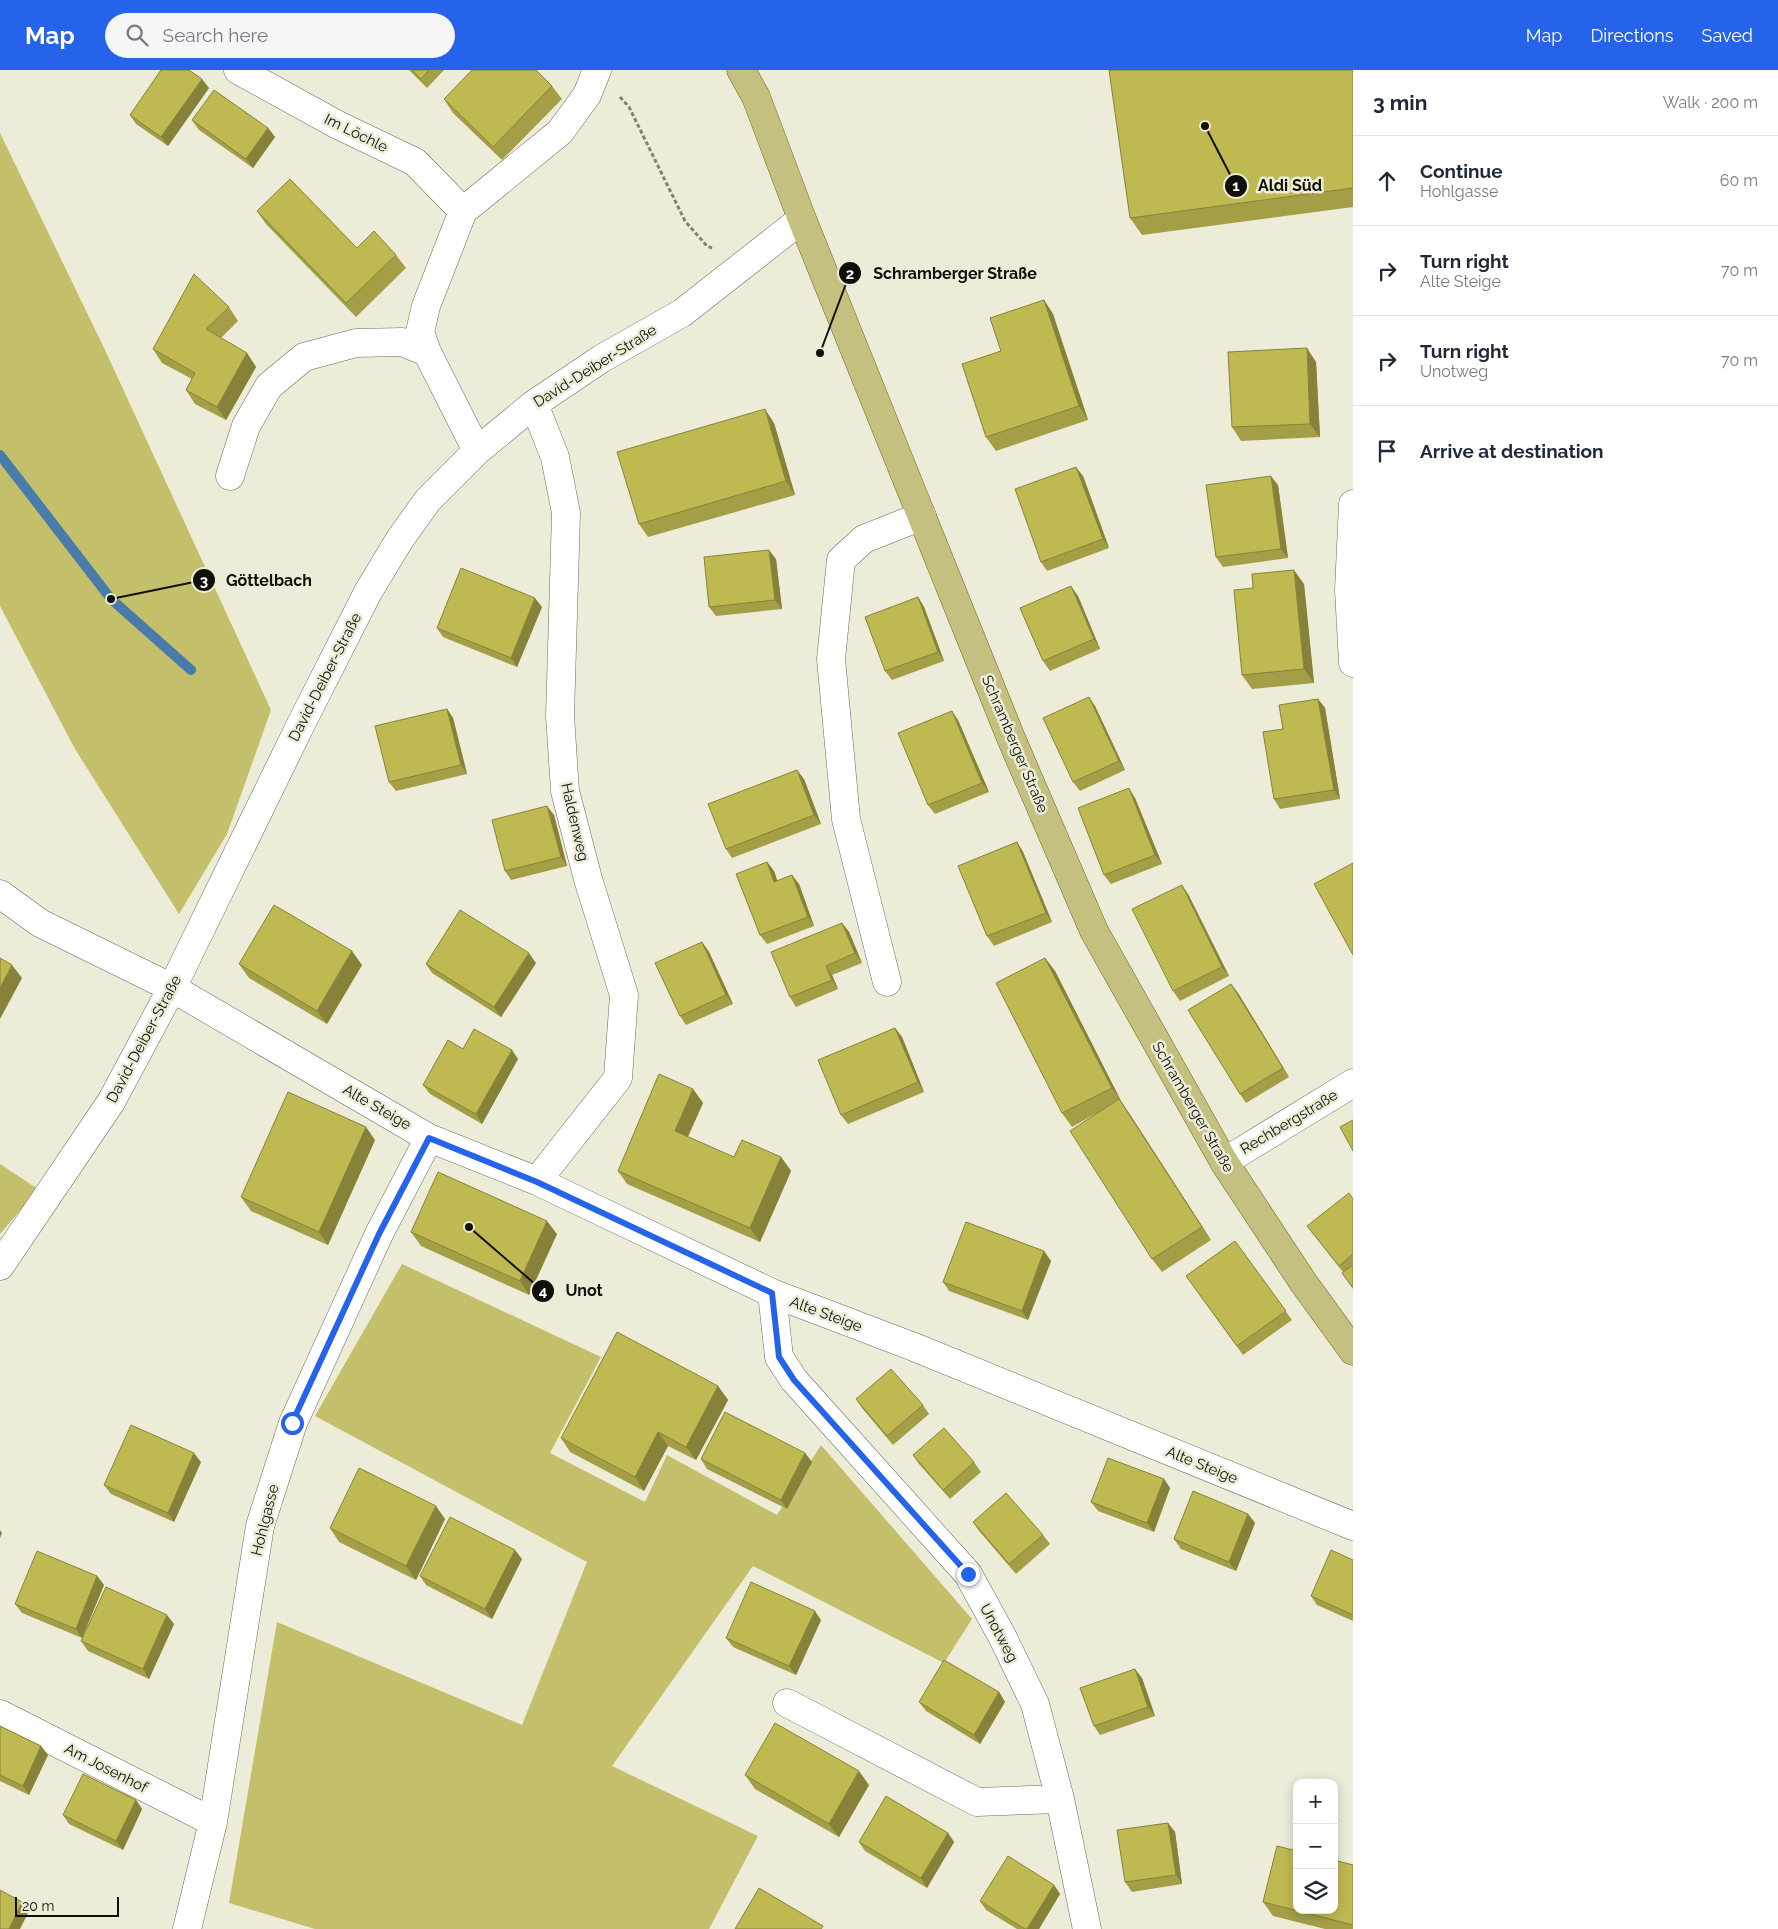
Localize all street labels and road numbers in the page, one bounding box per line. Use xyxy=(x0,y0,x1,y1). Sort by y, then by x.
street label: Im Löchle xyxy=(321,110,391,156)
street label: David-Deiber-Straße xyxy=(530,321,660,411)
street label: David-Deiber-Straße xyxy=(285,610,365,744)
street label: Schramberger Straße xyxy=(978,673,1052,816)
street label: Haldenweg xyxy=(557,781,593,863)
street label: David-Deiber-Straße xyxy=(103,972,185,1106)
street label: Schramberger Straße xyxy=(1148,1039,1238,1176)
street label: Alte Steige xyxy=(340,1080,414,1134)
street label: Rechbergstraße xyxy=(1237,1086,1341,1158)
street label: Alte Steige xyxy=(787,1293,865,1335)
street label: Alte Steige xyxy=(1164,1442,1241,1488)
street label: Hohlgasse xyxy=(247,1482,283,1558)
street label: Unotweg xyxy=(976,1601,1022,1665)
street label: Am Josenhof xyxy=(62,1739,151,1797)

